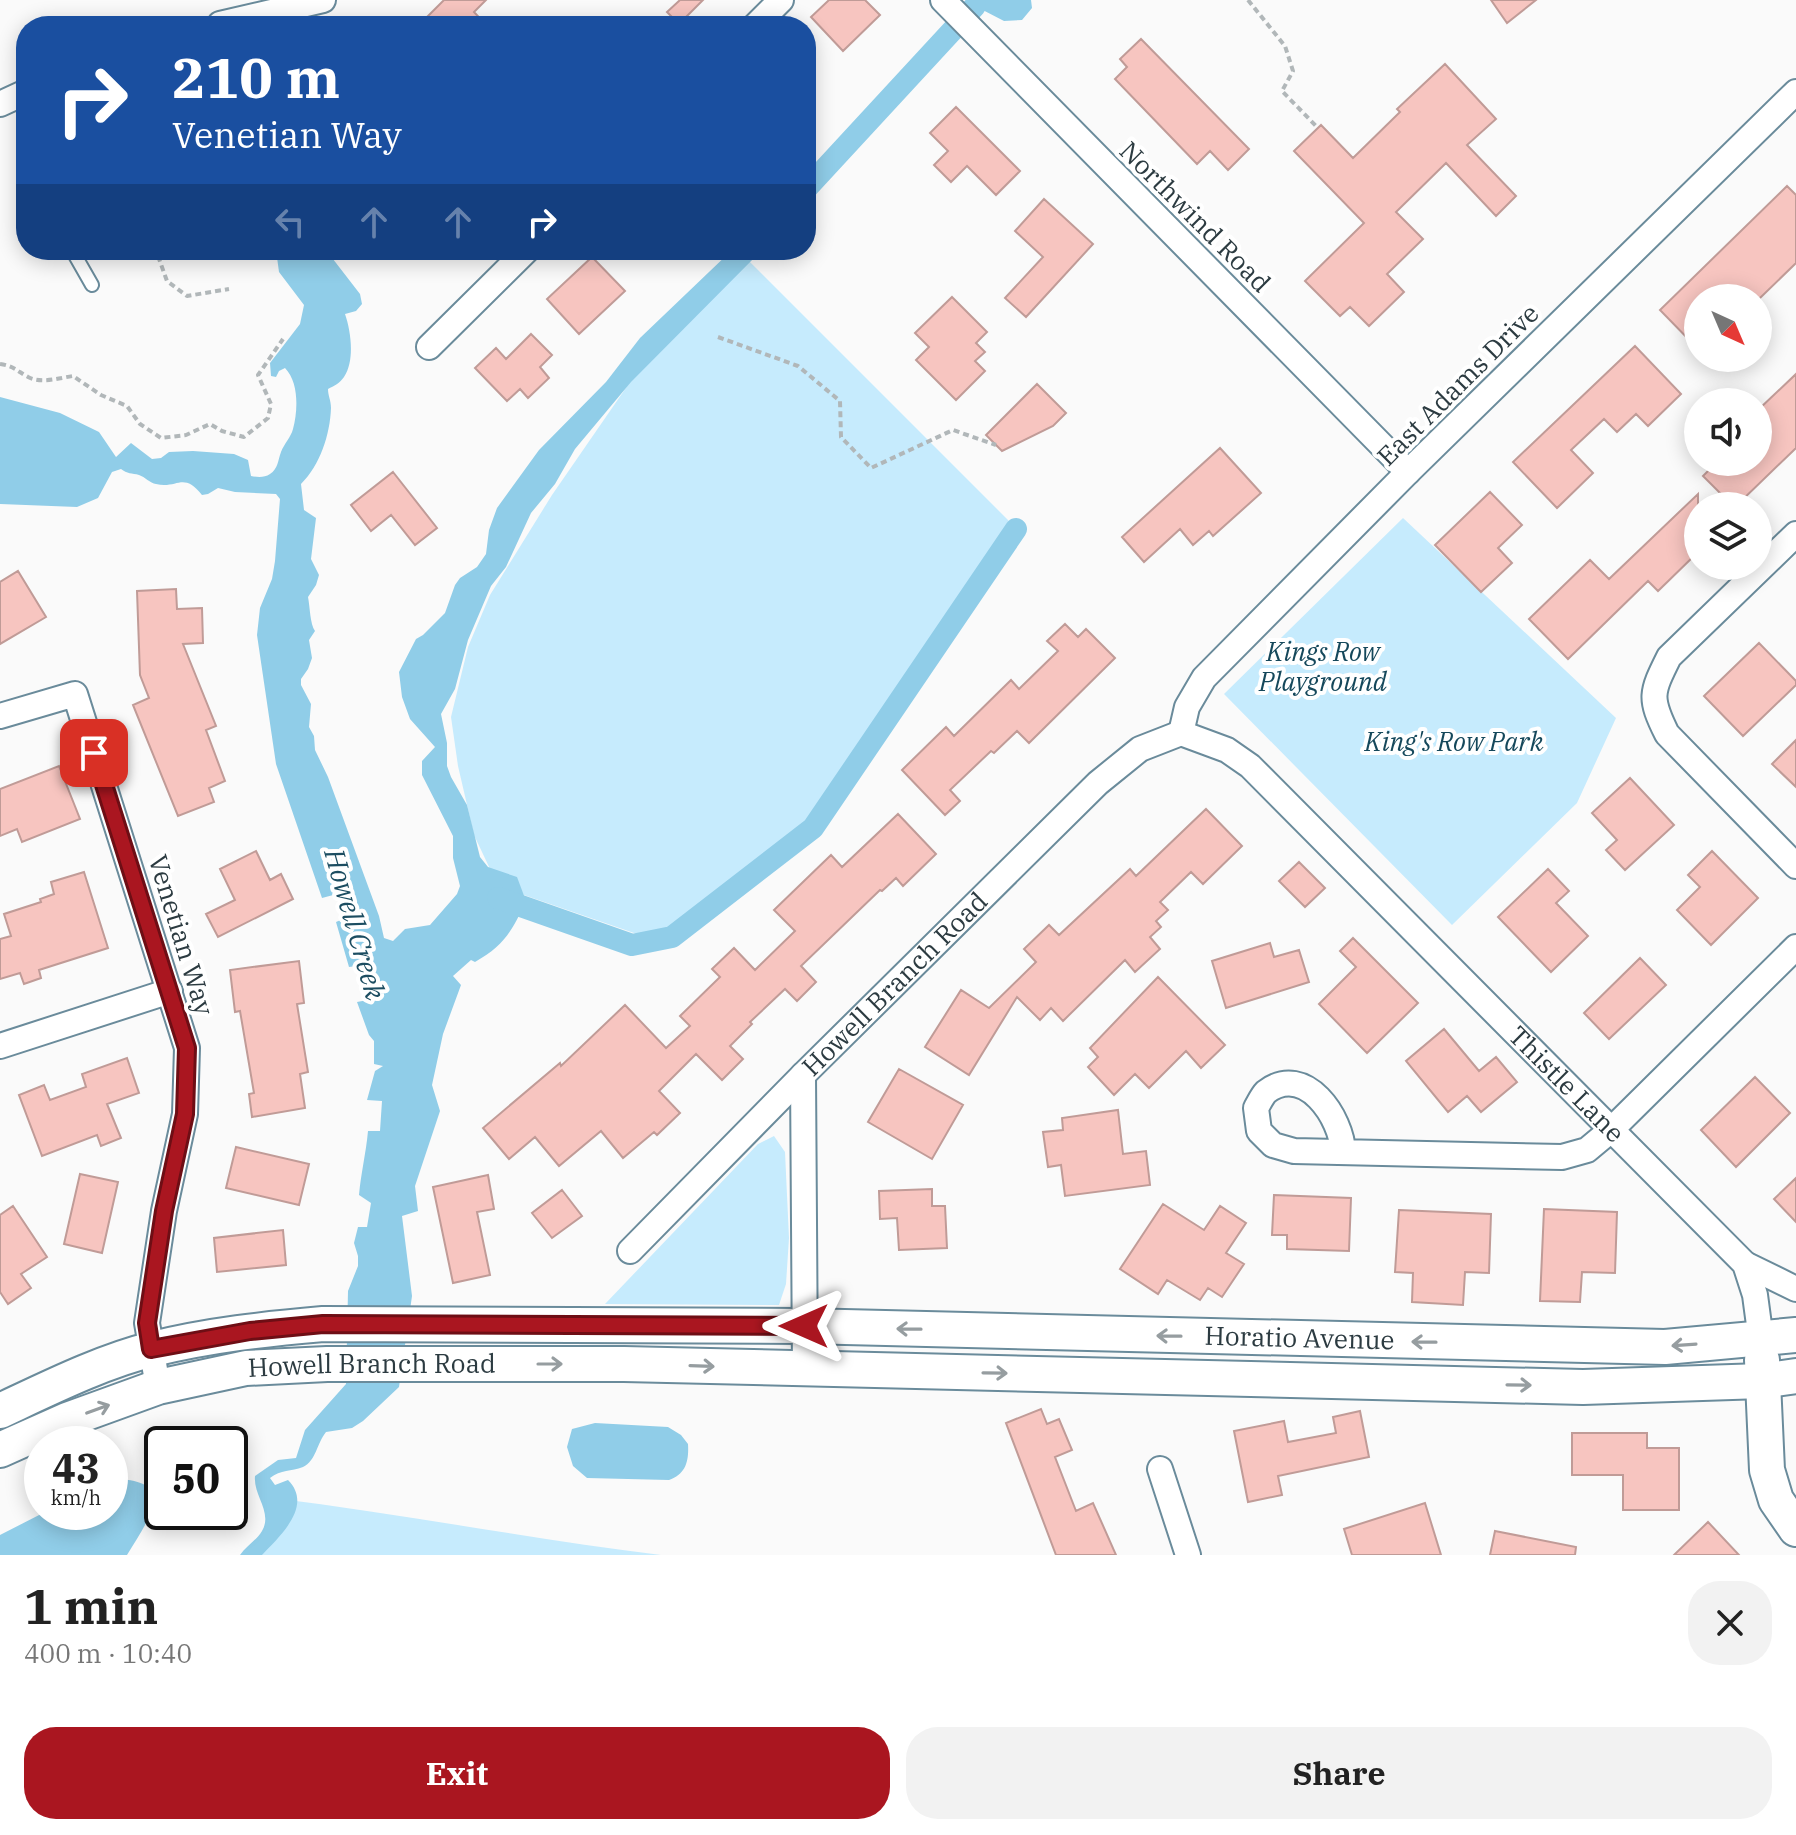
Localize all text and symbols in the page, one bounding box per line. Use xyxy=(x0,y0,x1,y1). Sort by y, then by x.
text: 210 m xyxy=(172,41,340,113)
icon: right xyxy=(40,48,144,152)
text: Venetian Way xyxy=(172,111,402,158)
street label: Northwind Road xyxy=(1113,133,1279,299)
icon: left xyxy=(268,200,312,244)
icon: ahead xyxy=(352,200,396,244)
icon: ahead xyxy=(436,200,480,244)
icon: right xyxy=(520,200,564,244)
north arrow xyxy=(1684,284,1772,372)
map controls xyxy=(1684,284,1772,580)
street label: East Adams Drive xyxy=(1369,296,1545,472)
button: sound xyxy=(1684,388,1772,476)
button: layers xyxy=(1684,492,1772,580)
park label: Kings Row Playground xyxy=(1258,634,1388,698)
pin xyxy=(60,719,128,787)
park label: King's Row Park xyxy=(1364,724,1544,758)
icon: arrive xyxy=(72,731,116,775)
water label: Howell Creek xyxy=(316,843,395,1004)
street label: Venetian Way xyxy=(141,850,223,1019)
street label: Howell Branch Road xyxy=(794,884,994,1083)
street label: Thistle Lane xyxy=(1502,1018,1633,1149)
position arrow xyxy=(762,1284,846,1368)
street label: Horatio Avenue xyxy=(1204,1318,1395,1356)
one-way arrow xyxy=(896,1321,923,1337)
one-way arrow xyxy=(1156,1328,1183,1343)
one-way arrow xyxy=(1411,1335,1438,1350)
one-way arrow xyxy=(1671,1338,1698,1353)
street label: Howell Branch Road xyxy=(247,1346,496,1384)
one-way arrow xyxy=(536,1356,563,1372)
one-way arrow xyxy=(688,1359,715,1374)
one-way arrow xyxy=(981,1366,1008,1381)
one-way arrow xyxy=(1505,1378,1532,1393)
one-way arrow xyxy=(85,1401,109,1415)
speed limit sign: 50 xyxy=(144,1426,248,1530)
text: 43 xyxy=(52,1442,100,1494)
text: km/h xyxy=(51,1484,101,1511)
text: 1 min xyxy=(24,1575,158,1637)
button: close xyxy=(1688,1581,1772,1665)
text: 400 m · 10:40 xyxy=(24,1636,192,1670)
button: Exit xyxy=(24,1727,890,1819)
button: Share xyxy=(906,1727,1772,1819)

